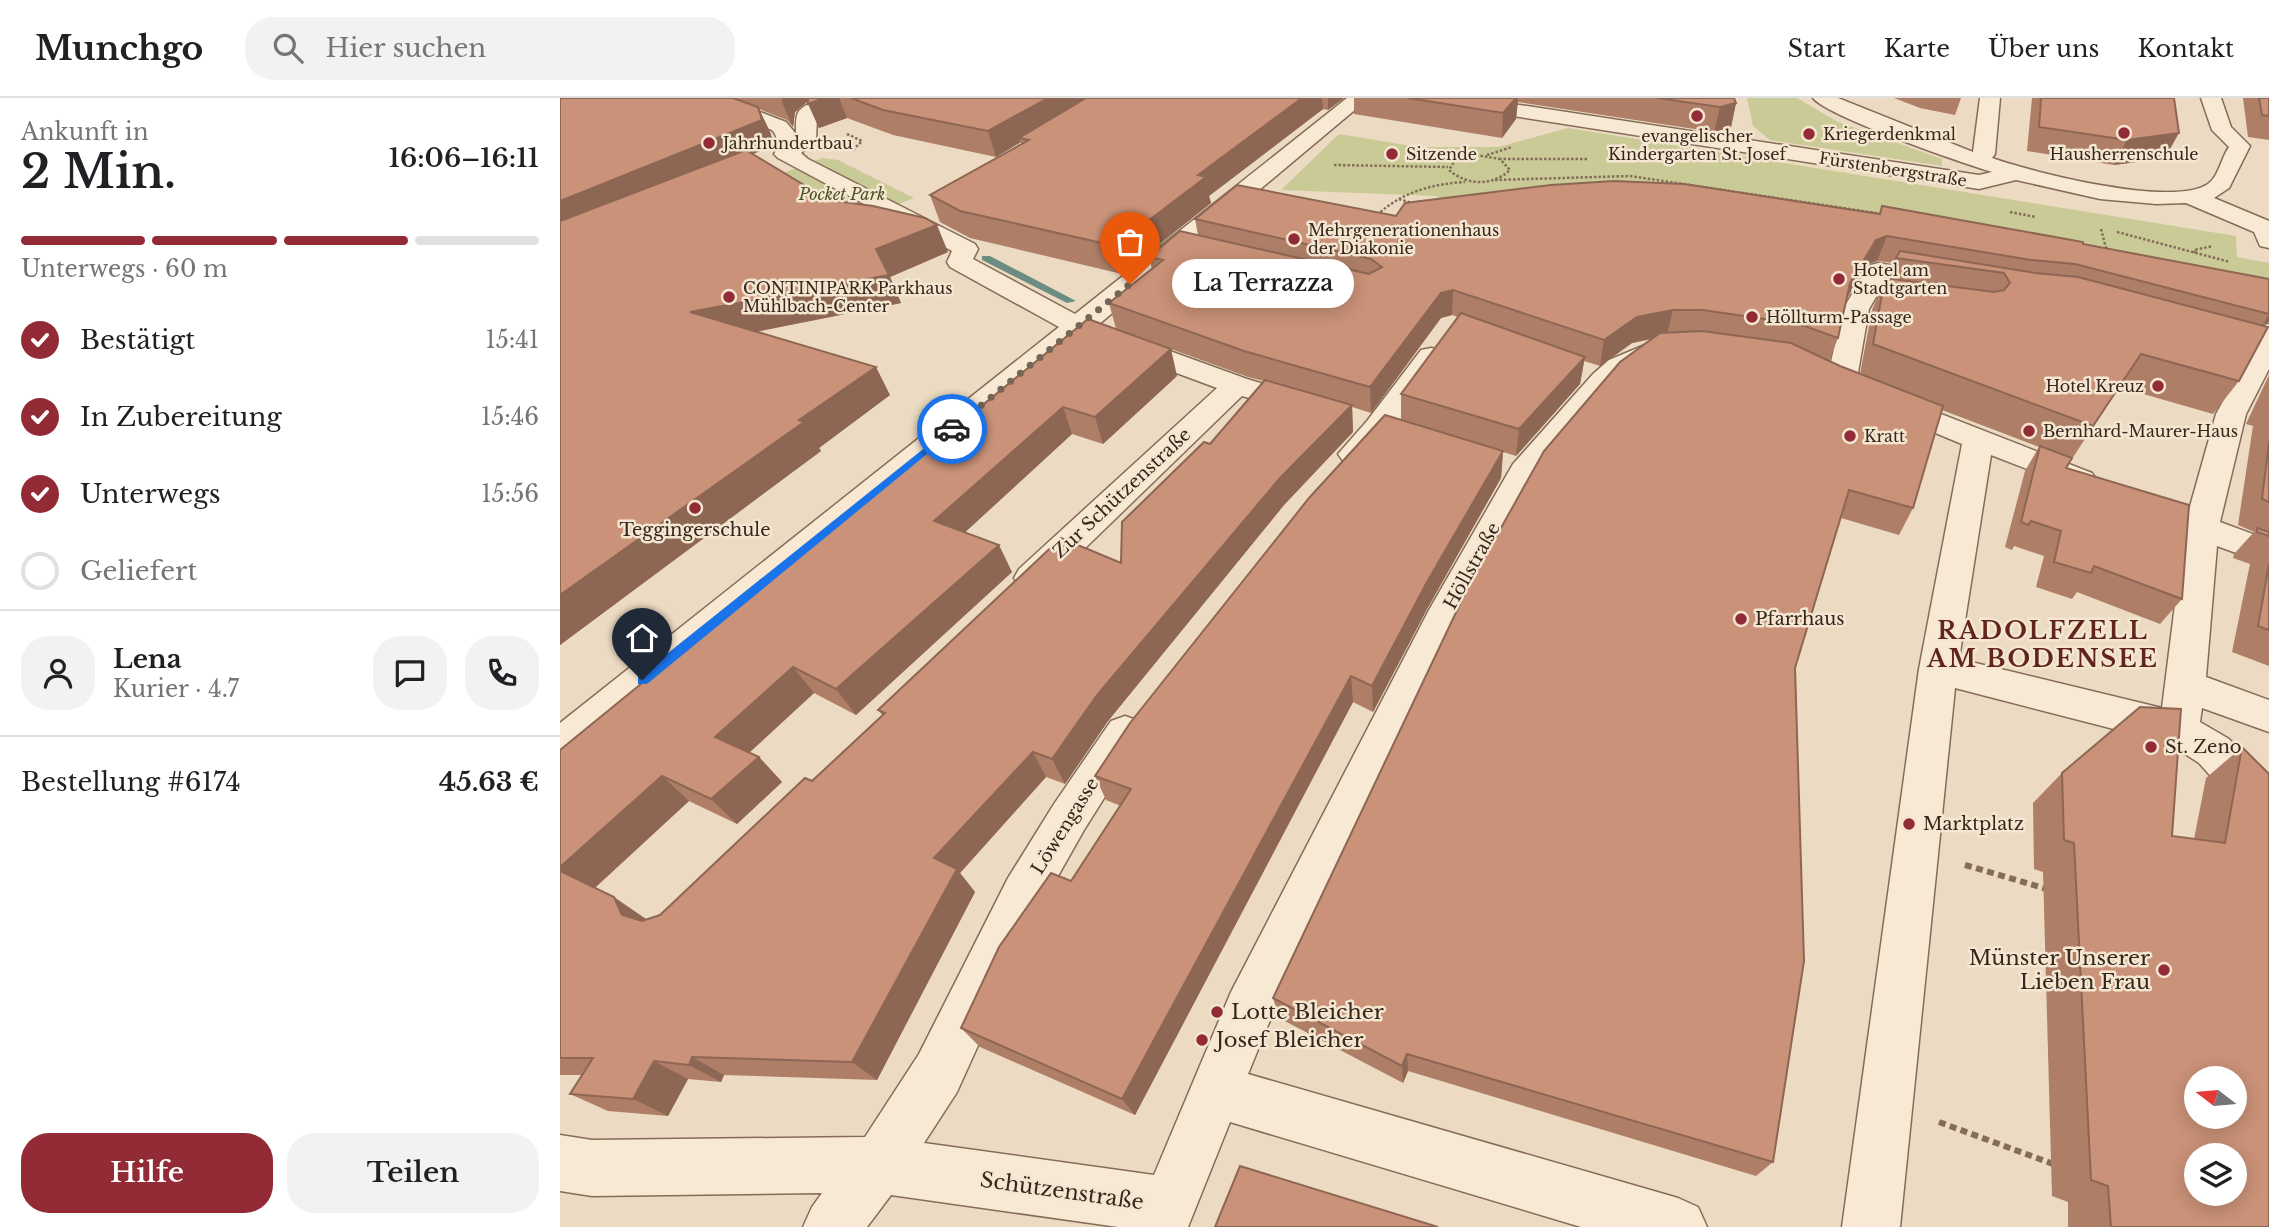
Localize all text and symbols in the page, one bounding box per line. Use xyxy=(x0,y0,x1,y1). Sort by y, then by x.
search box xyxy=(245,17,735,80)
text: Munchgo xyxy=(35,28,203,69)
icon: search xyxy=(269,29,307,67)
text: Hier suchen xyxy=(325,32,486,64)
text: Start xyxy=(1788,34,1846,63)
text: Karte xyxy=(1884,34,1950,63)
text: Über uns xyxy=(1988,34,2100,63)
text: Kontakt xyxy=(2138,34,2234,63)
marker: evangelischer Kindergarten St. Josef xyxy=(1689,108,1705,124)
text: Ankunft in xyxy=(21,118,149,146)
place label: Kriegerdenkmal xyxy=(1823,124,1956,144)
marker: Hausherrenschule xyxy=(2116,125,2132,141)
place label: evangelischer Kindergarten St. Josef xyxy=(1608,126,1788,164)
marker: Kriegerdenkmal xyxy=(1801,126,1817,142)
place label: Jahrhundertbau xyxy=(721,133,853,153)
marker: Jahrhundertbau xyxy=(701,135,717,151)
text: 16:06–16:11 xyxy=(389,142,539,174)
text: 2 Min. xyxy=(21,143,176,200)
place label: Sitzende xyxy=(1406,144,1477,164)
place label: Hausherrenschule xyxy=(2049,144,2199,164)
marker: Sitzende xyxy=(1384,146,1400,162)
street label: Fürstenbergstraße xyxy=(1818,147,1968,191)
park label: Pocket Park xyxy=(798,184,885,204)
pin xyxy=(1100,212,1160,284)
place label: Mehrgenerationenhaus der Diakonie xyxy=(1308,220,1499,258)
icon: bag xyxy=(1111,223,1149,261)
marker: Mehrgenerationenhaus der Diakonie xyxy=(1286,231,1302,247)
text: Unterwegs · 60 m xyxy=(21,255,228,283)
callout: La Terrazza xyxy=(1172,260,1354,308)
place label: Hotel am Stadtgarten xyxy=(1853,260,1947,298)
text: La Terrazza xyxy=(1193,269,1333,297)
marker: Hotel am Stadtgarten xyxy=(1831,271,1847,287)
place label: CONTINIPARK Parkhaus Mühlbach-Center xyxy=(743,278,952,316)
marker: CONTINIPARK Parkhaus Mühlbach-Center xyxy=(721,289,737,305)
place label: Höllturm-Passage xyxy=(1766,307,1912,327)
marker: Höllturm-Passage xyxy=(1744,309,1760,325)
icon: check xyxy=(21,321,59,359)
text: Bestätigt xyxy=(80,324,195,356)
text: 15:41 xyxy=(485,326,539,354)
place label: Hotel Kreuz xyxy=(2045,376,2144,396)
marker: Hotel Kreuz xyxy=(2150,378,2166,394)
courier xyxy=(917,394,987,464)
icon: check xyxy=(21,398,59,436)
text: In Zubereitung xyxy=(80,401,282,433)
text: 15:46 xyxy=(481,403,539,431)
icon: car xyxy=(933,410,971,448)
place label: Bernhard-Maurer-Haus xyxy=(2043,421,2238,441)
street label: Zur Schützenstraße xyxy=(1049,423,1195,563)
marker: Bernhard-Maurer-Haus xyxy=(2021,423,2037,439)
place label: Kratt xyxy=(1864,426,1905,446)
marker: Kratt xyxy=(1842,428,1858,444)
icon: check xyxy=(21,475,59,513)
text: Unterwegs xyxy=(80,478,221,510)
text: 15:56 xyxy=(481,480,539,508)
marker: Teggingerschule xyxy=(687,500,703,516)
place label: Teggingerschule xyxy=(620,519,770,541)
street label: Höllstraße xyxy=(1439,519,1505,613)
text: Geliefert xyxy=(80,555,197,587)
pin xyxy=(612,608,672,680)
place label: Pfarrhaus xyxy=(1755,608,1845,630)
marker: Pfarrhaus xyxy=(1733,611,1749,627)
district label: RADOLFZELL AM BODENSEE xyxy=(1926,616,2159,673)
icon: home xyxy=(623,619,661,657)
button: person xyxy=(21,636,95,710)
button: chat xyxy=(373,636,447,710)
button: phone xyxy=(465,636,539,710)
text: Lena xyxy=(113,643,182,675)
text: Kurier · 4.7 xyxy=(113,675,239,703)
place label: St. Zeno xyxy=(2165,736,2242,758)
marker: St. Zeno xyxy=(2143,739,2159,755)
text: Bestellung #6174 xyxy=(21,766,241,798)
text: 45.63 € xyxy=(439,766,539,798)
street label: Löwengasse xyxy=(1027,774,1103,878)
place label: Marktplatz xyxy=(1923,813,2024,835)
marker: Marktplatz xyxy=(1901,816,1917,832)
place label: Münster Unserer Lieben Frau xyxy=(1969,945,2150,995)
marker: Münster Unserer Lieben Frau xyxy=(2156,962,2172,978)
place label: Lotte Bleicher xyxy=(1231,999,1384,1025)
marker: Lotte Bleicher xyxy=(1209,1004,1225,1020)
place label: Josef Bleicher xyxy=(1213,1027,1364,1053)
marker: Josef Bleicher xyxy=(1194,1032,1210,1048)
north arrow xyxy=(2184,1066,2247,1129)
map controls xyxy=(2184,1066,2247,1206)
button: Hilfe xyxy=(21,1133,273,1213)
button: Teilen xyxy=(287,1133,539,1213)
button: layers xyxy=(2184,1143,2247,1206)
street label: Schützenstraße xyxy=(979,1167,1145,1215)

